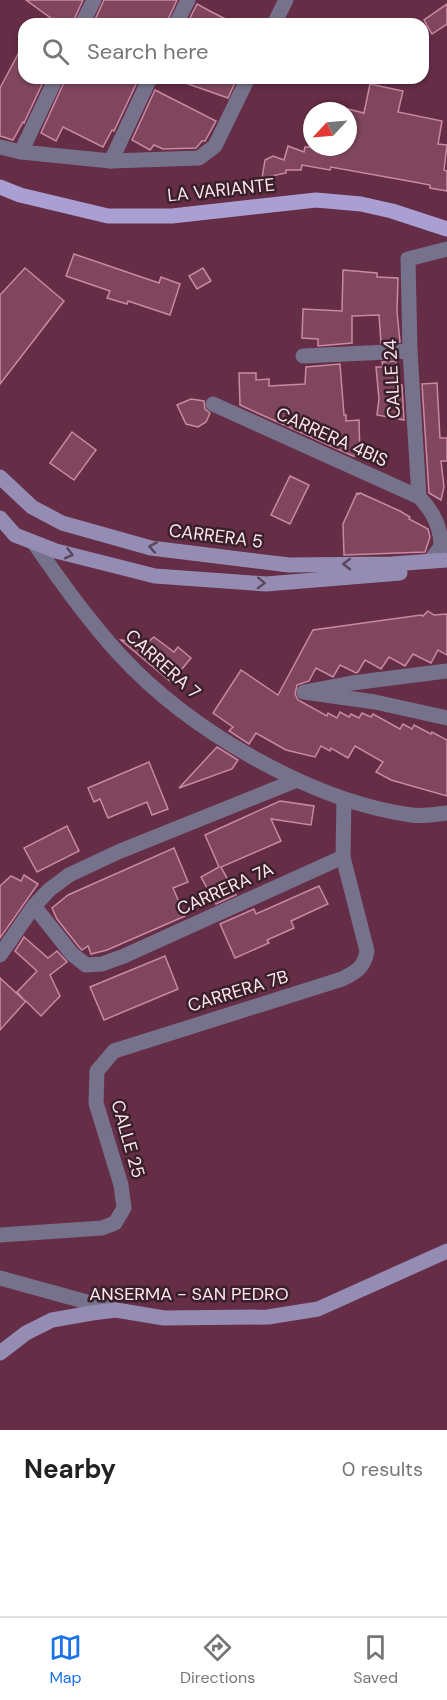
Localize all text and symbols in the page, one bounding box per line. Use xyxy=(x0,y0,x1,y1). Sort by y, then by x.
search box xyxy=(18,18,429,84)
icon: search xyxy=(39,35,72,68)
text: Search here xyxy=(87,37,208,66)
north arrow xyxy=(303,102,357,156)
street label: LA VARIANTE xyxy=(166,172,276,208)
street label: CALLE 24 xyxy=(378,339,406,419)
street label: CARRERA 4BIS xyxy=(272,402,392,472)
street label: CARRERA 5 xyxy=(168,518,264,554)
one-way arrow xyxy=(148,541,158,554)
one-way arrow xyxy=(64,547,74,560)
one-way arrow xyxy=(342,558,351,571)
one-way arrow xyxy=(256,577,265,589)
street label: CARRERA 7 xyxy=(120,624,206,704)
street label: CARRERA 7A xyxy=(173,857,277,921)
street label: CARRERA 7B xyxy=(185,964,291,1018)
street label: CALLE 25 xyxy=(105,1097,151,1181)
street label: ANSERMA - SAN PEDRO xyxy=(89,1282,289,1306)
text: Nearby xyxy=(24,1452,116,1486)
text: 0 results xyxy=(342,1456,423,1482)
tab: Map xyxy=(49,1631,82,1688)
tab: Directions xyxy=(180,1631,255,1688)
tab: Saved xyxy=(353,1631,398,1688)

